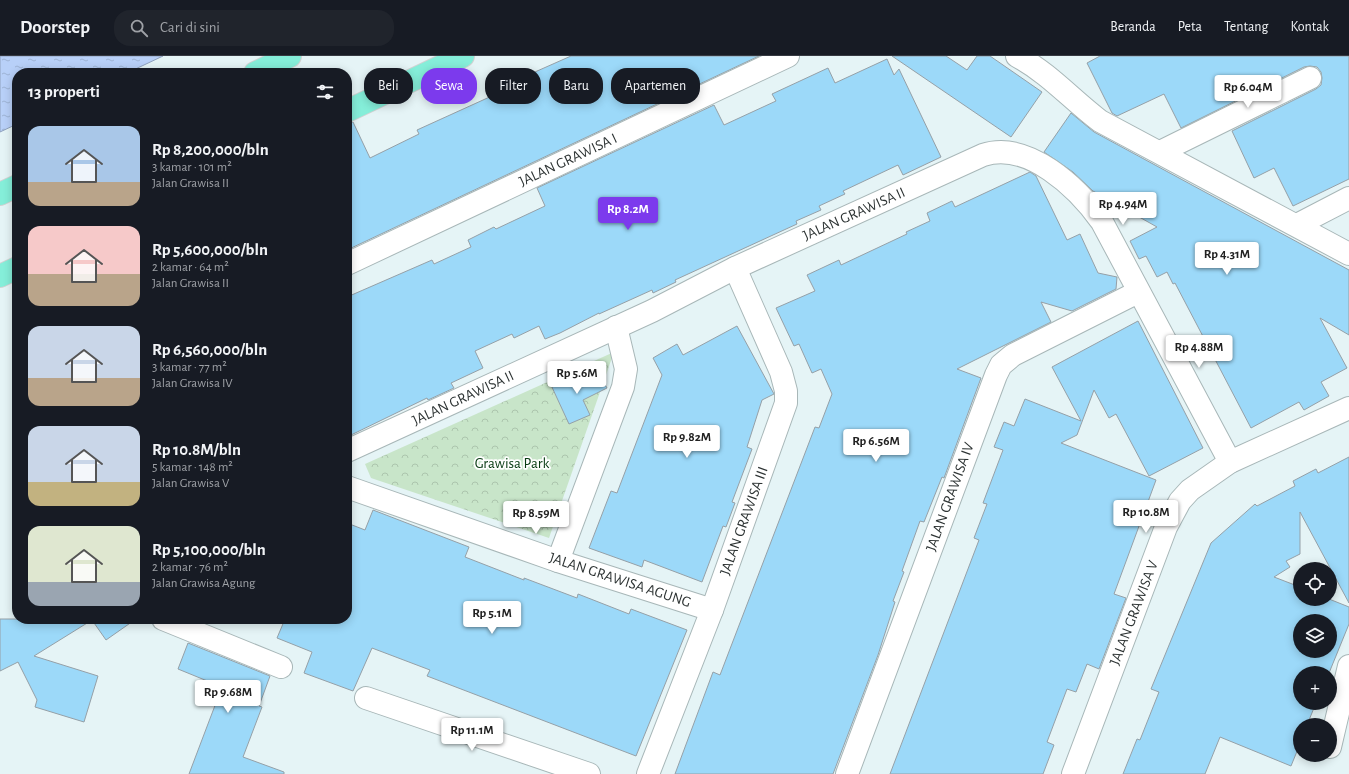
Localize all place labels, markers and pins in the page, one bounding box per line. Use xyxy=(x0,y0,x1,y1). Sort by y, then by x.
pin: Rp 6.04M xyxy=(1207,75,1289,109)
pin: Rp 4.94M xyxy=(1082,192,1164,226)
pin: Rp 8.2M xyxy=(591,197,665,231)
pin: Rp 4.31M xyxy=(1186,242,1268,276)
pin: Rp 4.88M xyxy=(1158,335,1240,369)
pin: Rp 5.6M xyxy=(540,361,614,395)
pin: Rp 9.82M xyxy=(646,425,728,459)
pin: Rp 6.56M xyxy=(835,429,917,463)
pin: Rp 10.8M xyxy=(1105,500,1187,534)
pin: Rp 8.59M xyxy=(495,501,577,535)
pin: Rp 5.1M xyxy=(455,601,529,635)
pin: Rp 9.68M xyxy=(187,680,269,714)
pin: Rp 11.1M xyxy=(431,718,513,752)

